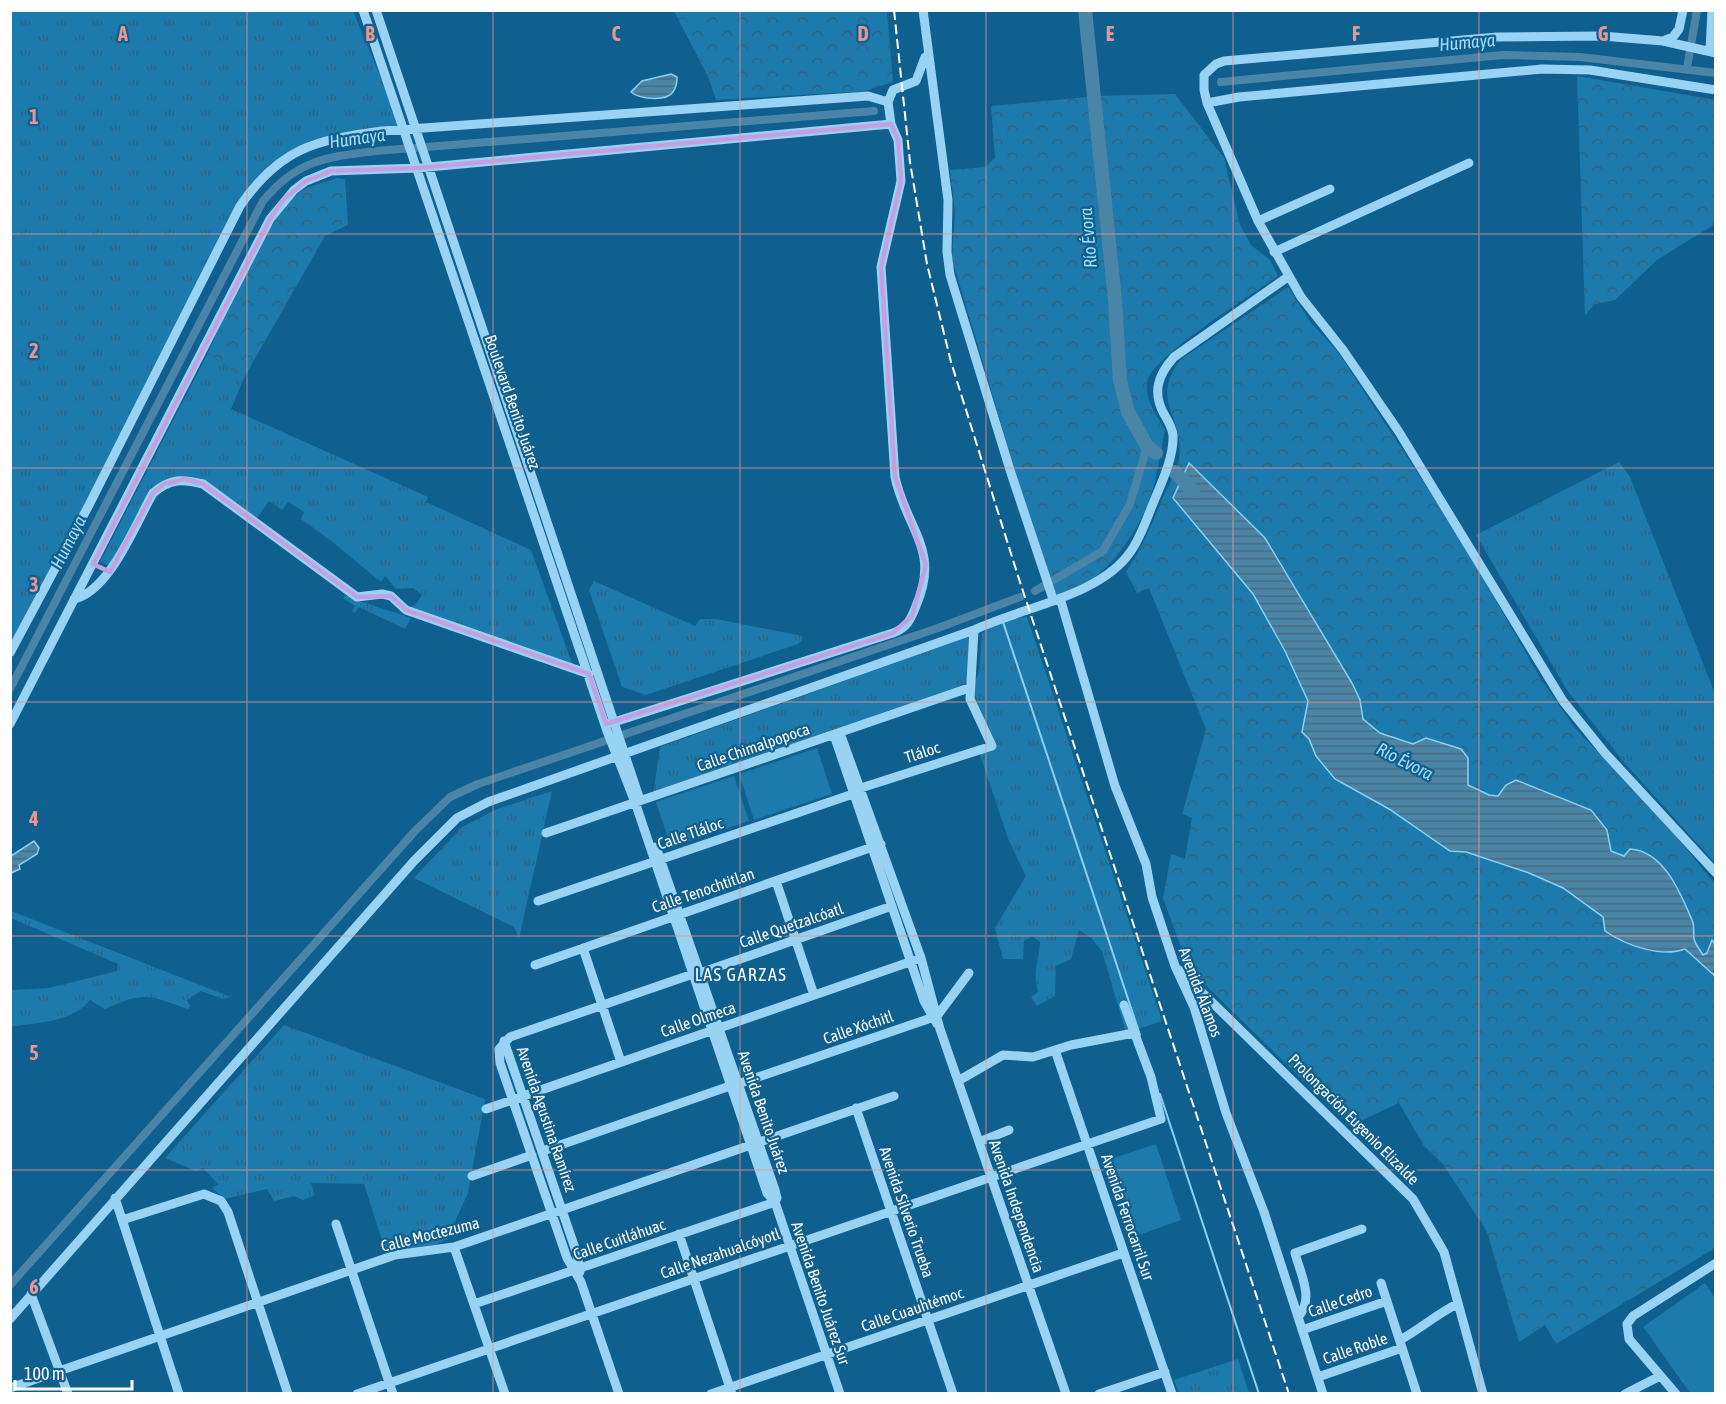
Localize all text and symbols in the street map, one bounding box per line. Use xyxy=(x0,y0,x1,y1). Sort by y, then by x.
text: A xyxy=(117,22,128,45)
text: B xyxy=(365,22,375,45)
text: C xyxy=(612,22,621,45)
text: D xyxy=(857,22,869,45)
text: E xyxy=(1106,22,1115,45)
text: F xyxy=(1352,22,1360,45)
text: G xyxy=(1598,22,1609,45)
water label: Humaya xyxy=(1438,29,1496,55)
text: 1 xyxy=(29,105,39,128)
water label: Humaya xyxy=(328,124,387,152)
water label: Río Évora xyxy=(1075,206,1101,269)
street label: Boulevard Benito Juárez xyxy=(482,332,545,472)
text: 2 xyxy=(29,339,39,362)
water label: Humaya xyxy=(46,512,90,572)
text: 3 xyxy=(29,573,39,596)
street label: Calle Chimalpopoca xyxy=(694,719,812,776)
street label: Tláloc xyxy=(902,738,942,766)
water label: Río Évora xyxy=(1373,738,1437,784)
text: 4 xyxy=(28,807,39,830)
street label: Calle Tláloc xyxy=(655,813,725,853)
street label: Calle Tenochtitlan xyxy=(649,864,757,916)
street label: Calle Quetzalcóatl xyxy=(737,899,846,951)
street label: Avenida Álamos xyxy=(1176,945,1226,1040)
district label: LAS GARZAS xyxy=(695,964,787,985)
street label: Calle Olmeca xyxy=(658,998,738,1040)
street label: Calle Xóchitl xyxy=(821,1006,896,1047)
text: 5 xyxy=(29,1041,39,1064)
street label: Avenida Agustina Ramírez xyxy=(513,1044,580,1195)
street label: Avenida Benito Juárez xyxy=(735,1048,794,1176)
street label: Prolongación Eugenio Elizalde xyxy=(1284,1050,1423,1189)
street label: Avenida Independencia xyxy=(985,1137,1048,1275)
street label: Avenida Silverio Trueba xyxy=(876,1144,938,1280)
street label: Avenida Ferrocarril Sur xyxy=(1098,1151,1158,1283)
street label: Calle Moctezuma xyxy=(379,1213,481,1255)
street label: Calle Cuitláhuac xyxy=(571,1215,667,1263)
street label: Avenida Benito Juárez Sur xyxy=(788,1219,854,1367)
street label: Calle Nezahualcóyotl xyxy=(658,1224,783,1283)
text: 6 xyxy=(29,1275,39,1298)
street label: Calle Cedro xyxy=(1306,1282,1374,1320)
street label: Calle Cuauhtémoc xyxy=(859,1283,966,1335)
street label: Calle Roble xyxy=(1320,1329,1390,1367)
scale bar xyxy=(15,1353,132,1391)
text: 100 m xyxy=(24,1363,65,1384)

